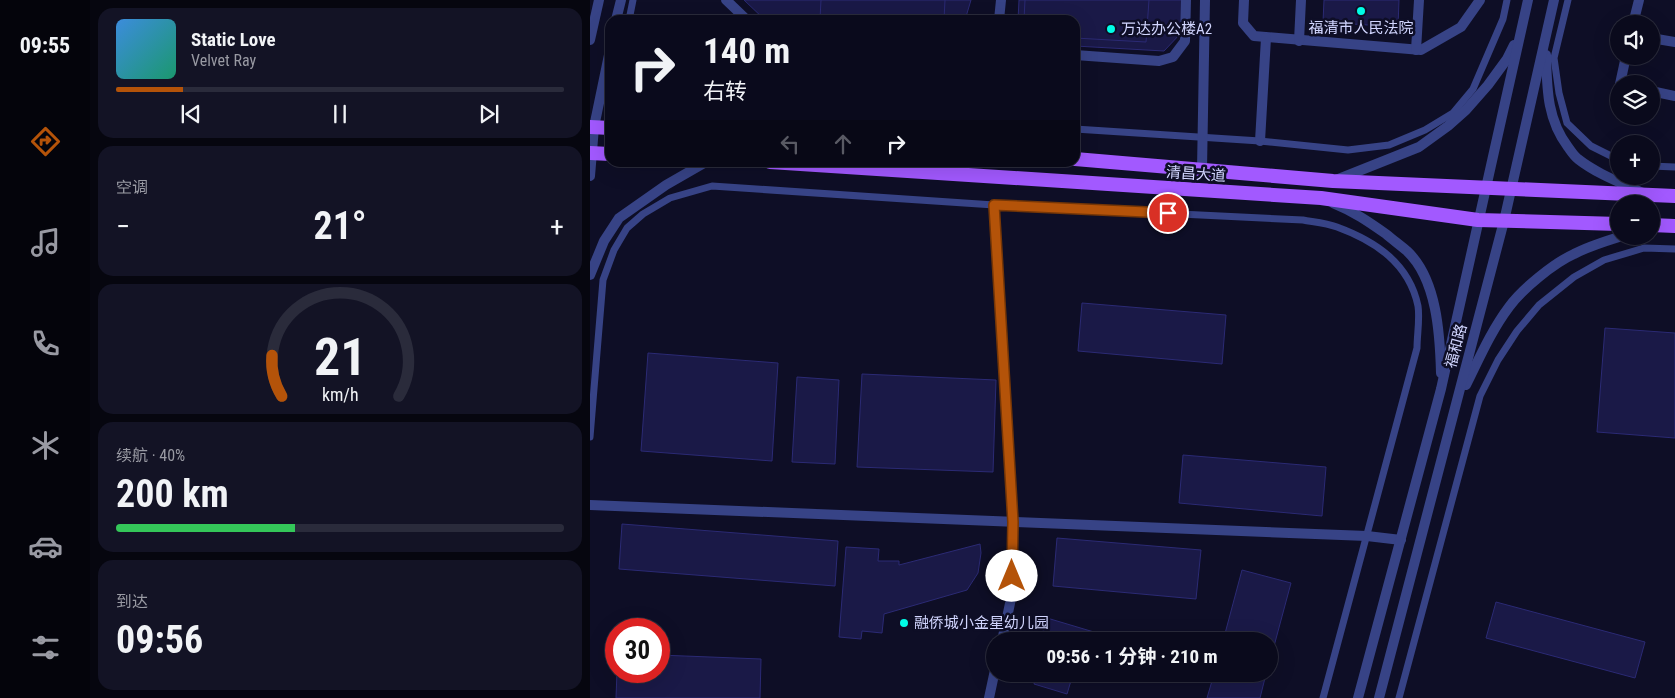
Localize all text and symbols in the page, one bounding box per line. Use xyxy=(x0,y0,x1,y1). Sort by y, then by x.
marker: 福清市人民法院 xyxy=(1355,5,1367,17)
map controls xyxy=(1610,15,1660,245)
button: sound xyxy=(1610,15,1660,65)
place label: 福清市人民法院 xyxy=(1308,19,1414,37)
place label: 万达办公楼A2 xyxy=(1121,20,1212,38)
marker: 万达办公楼A2 xyxy=(1105,23,1117,35)
text: Static Love xyxy=(191,28,276,51)
text: 140 m xyxy=(703,31,790,72)
text: 09:55 xyxy=(20,33,70,58)
icon: right xyxy=(620,35,685,100)
text: Velvet Ray xyxy=(191,51,256,70)
button: layers xyxy=(1610,75,1660,125)
text: 右转 xyxy=(703,79,747,104)
icon: previous xyxy=(177,100,205,128)
icon: pause xyxy=(326,100,354,128)
icon: next xyxy=(475,100,503,128)
icon: directions xyxy=(28,124,63,159)
icon: left xyxy=(776,130,804,158)
icon: ahead xyxy=(829,130,857,158)
icon: right xyxy=(882,130,910,158)
button: + xyxy=(1610,135,1660,185)
street label: 清昌大道 xyxy=(1165,163,1227,185)
text: 空调 xyxy=(116,178,148,197)
pin xyxy=(1147,192,1189,234)
button: − xyxy=(1610,195,1660,245)
icon: arrive xyxy=(1154,199,1182,227)
text: 21° xyxy=(313,204,367,248)
text: − xyxy=(116,210,130,243)
text: + xyxy=(550,210,564,243)
icon: music xyxy=(28,225,63,260)
street label: 福和路 xyxy=(1441,322,1471,370)
icon: phone xyxy=(28,326,63,361)
text: 21 xyxy=(314,327,366,388)
text: km/h xyxy=(322,384,358,405)
icon: climate xyxy=(28,428,63,463)
text: 续航 · 40% xyxy=(116,446,185,465)
text: 200 km xyxy=(116,472,229,516)
icon: car xyxy=(28,529,63,564)
position arrow xyxy=(985,549,1037,601)
text: 到达 xyxy=(116,592,148,611)
place label: 融侨城小金星幼儿园 xyxy=(914,614,1049,632)
marker: 融侨城小金星幼儿园 xyxy=(898,617,910,629)
text: 09:56 xyxy=(116,618,203,662)
speed limit sign: 30 xyxy=(605,618,670,683)
icon: filters xyxy=(28,630,63,665)
text: 09:56 · 1 分钟 · 210 m xyxy=(1046,645,1218,668)

